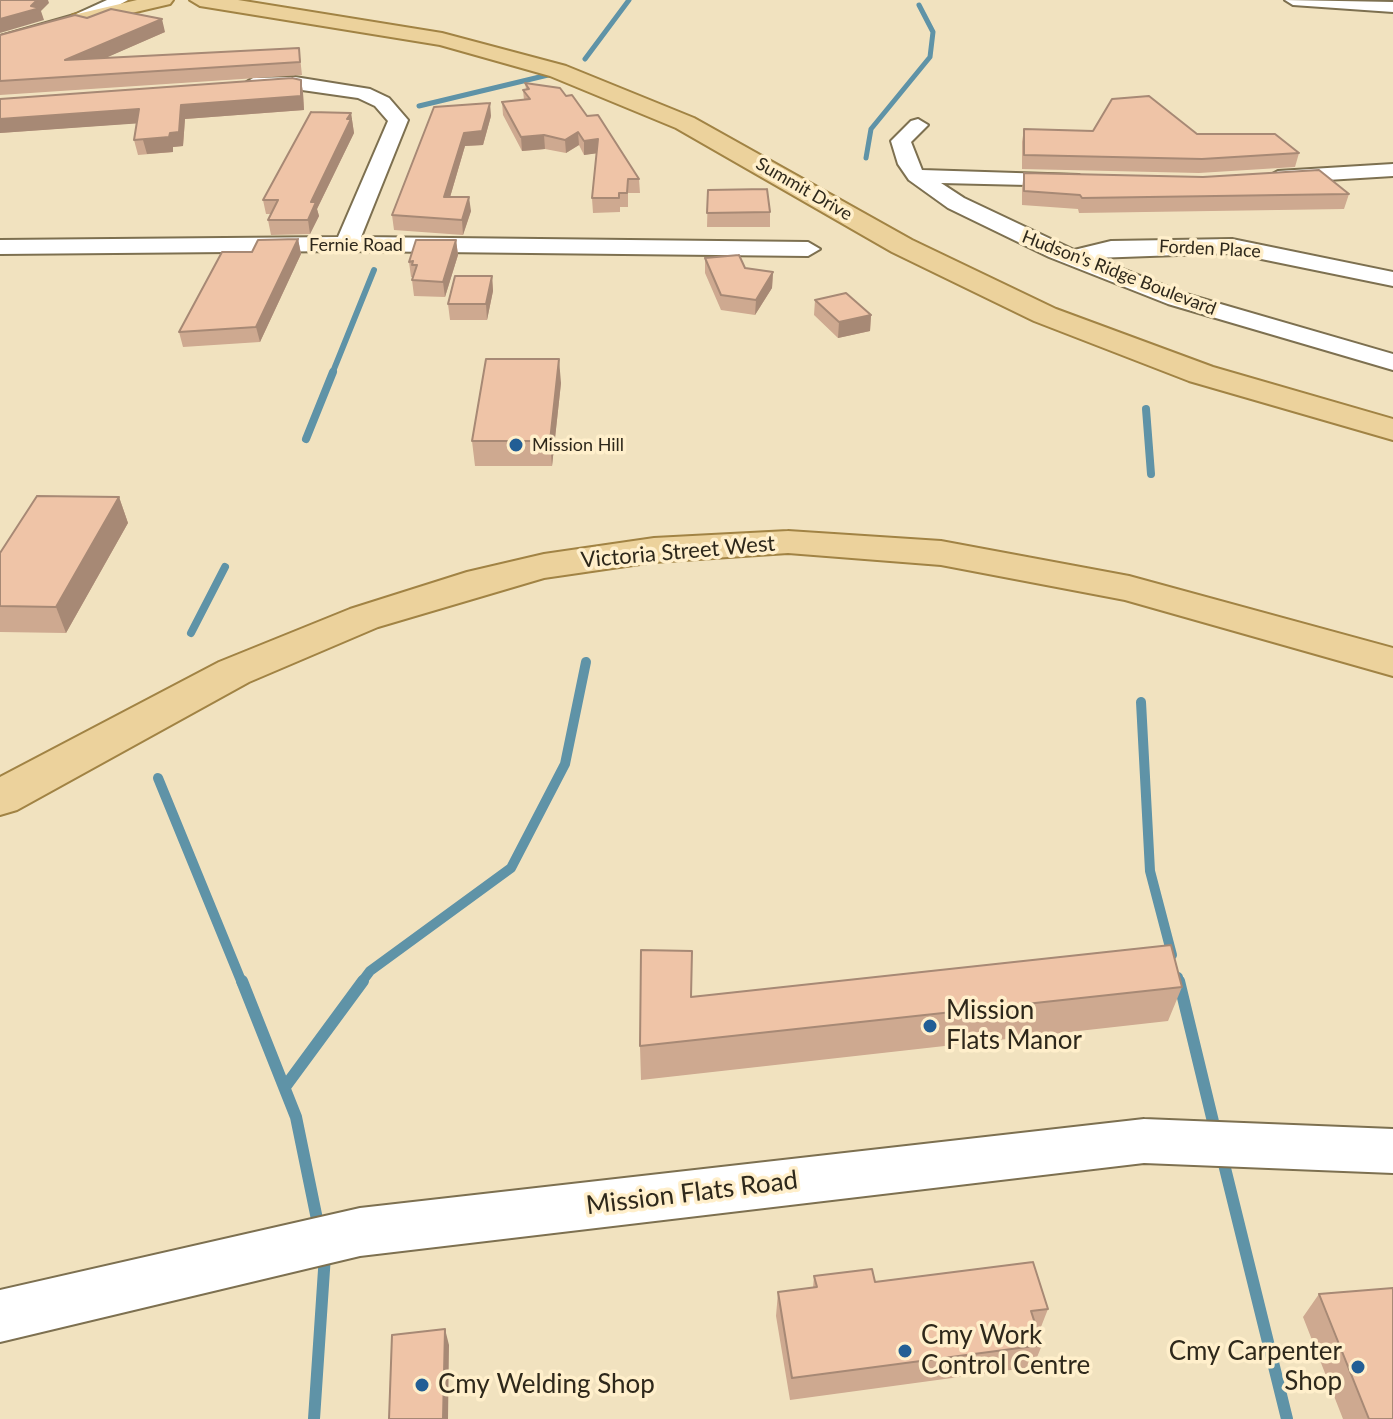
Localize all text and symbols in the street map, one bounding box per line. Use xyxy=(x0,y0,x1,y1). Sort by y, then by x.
street label: Summit Drive xyxy=(752,153,856,225)
street label: Hudson's Ridge Boulevard xyxy=(1019,226,1219,320)
street label: Fernie Road xyxy=(309,234,403,256)
street label: Forden Place xyxy=(1159,236,1261,262)
place label: Mission Hill xyxy=(532,434,624,456)
marker: Mission Hill xyxy=(507,436,525,454)
street label: Victoria Street West xyxy=(580,530,776,574)
place label: Mission Flats Manor xyxy=(946,995,1082,1056)
marker: Mission Flats Manor xyxy=(921,1017,939,1035)
street label: Mission Flats Road xyxy=(584,1165,800,1221)
place label: Cmy Work Control Centre xyxy=(921,1320,1090,1382)
place label: Cmy Carpenter Shop xyxy=(1169,1336,1342,1398)
marker: Cmy Work Control Centre xyxy=(896,1342,914,1360)
marker: Cmy Carpenter Shop xyxy=(1349,1358,1367,1376)
place label: Cmy Welding Shop xyxy=(438,1369,655,1401)
marker: Cmy Welding Shop xyxy=(413,1376,431,1394)

